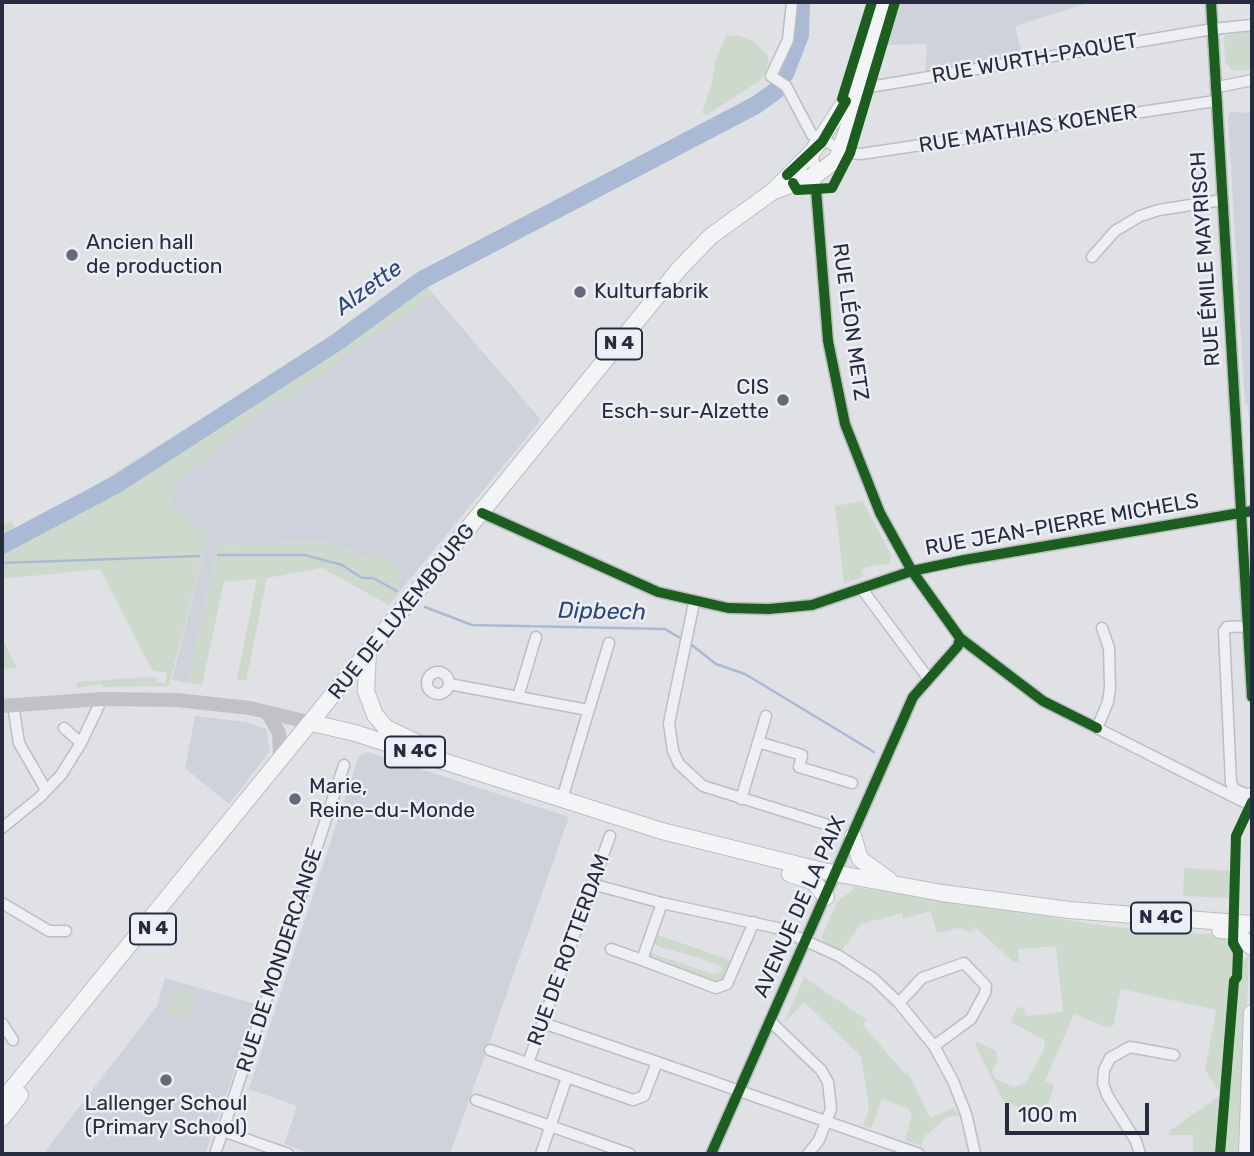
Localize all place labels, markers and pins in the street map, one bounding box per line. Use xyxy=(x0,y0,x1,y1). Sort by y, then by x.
place label: Ancien hall de production xyxy=(86,230,223,280)
marker: Ancien hall de production xyxy=(64,247,80,263)
place label: Kulturfabrik xyxy=(594,279,709,305)
marker: Kulturfabrik xyxy=(572,284,588,300)
place label: CIS Esch-sur-Alzette xyxy=(601,375,769,425)
marker: CIS Esch-sur-Alzette xyxy=(775,392,791,408)
place label: Marie, Reine-du-Monde xyxy=(309,774,475,824)
marker: Marie, Reine-du-Monde xyxy=(287,791,303,807)
marker: Lallenger Schoul (Primary School) xyxy=(158,1072,174,1088)
place label: Lallenger Schoul (Primary School) xyxy=(85,1091,247,1141)

